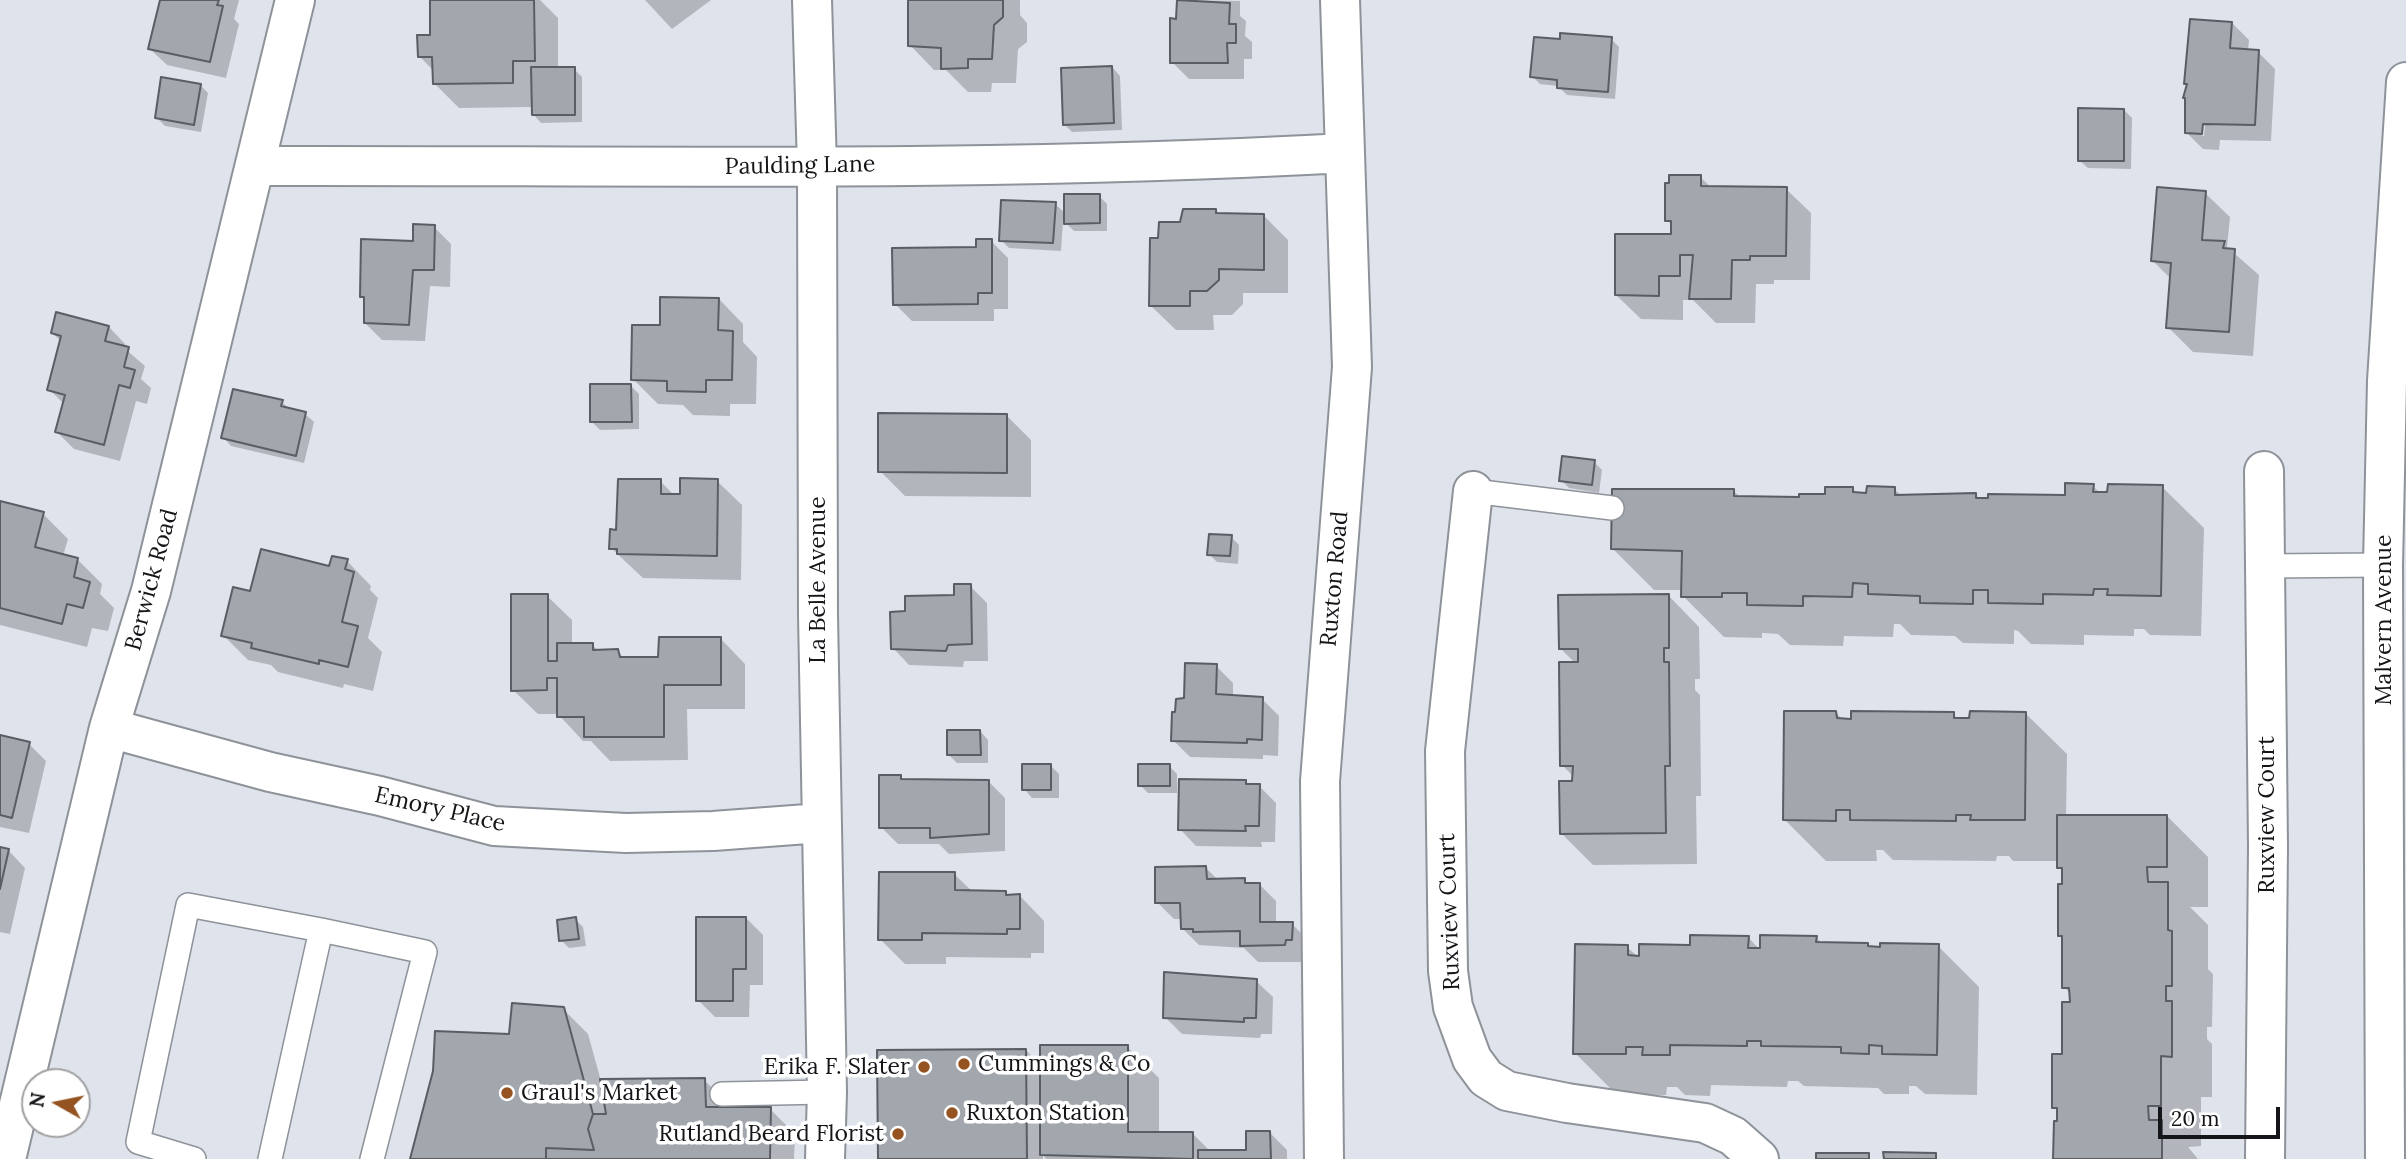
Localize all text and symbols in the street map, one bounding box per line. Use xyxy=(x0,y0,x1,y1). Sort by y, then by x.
street label: Paulding Lane xyxy=(725,151,875,181)
street label: La Belle Avenue xyxy=(804,496,832,664)
street label: Berwick Road xyxy=(120,506,184,654)
street label: Ruxton Road xyxy=(1315,510,1355,648)
street label: Malvern Avenue xyxy=(2370,534,2398,706)
street label: Ruxview Court xyxy=(2253,736,2281,894)
street label: Emory Place xyxy=(372,782,508,838)
street label: Ruxview Court xyxy=(1433,833,1467,991)
place label: Cummings & Co xyxy=(978,1050,1150,1078)
place label: Erika F. Slater xyxy=(764,1053,910,1081)
marker: Cummings & Co xyxy=(956,1056,972,1072)
marker: Erika F. Slater xyxy=(916,1059,932,1075)
north arrow xyxy=(21,1068,91,1138)
place label: Graul's Market xyxy=(521,1079,678,1107)
marker: Graul's Market xyxy=(499,1085,515,1101)
text: N xyxy=(24,1091,50,1109)
scale bar xyxy=(2161,1092,2284,1136)
place label: Ruxton Station xyxy=(966,1099,1125,1127)
marker: Ruxton Station xyxy=(944,1105,960,1121)
text: 20 m xyxy=(2171,1105,2220,1132)
place label: Rutland Beard Florist xyxy=(659,1120,884,1148)
marker: Rutland Beard Florist xyxy=(890,1126,906,1142)

